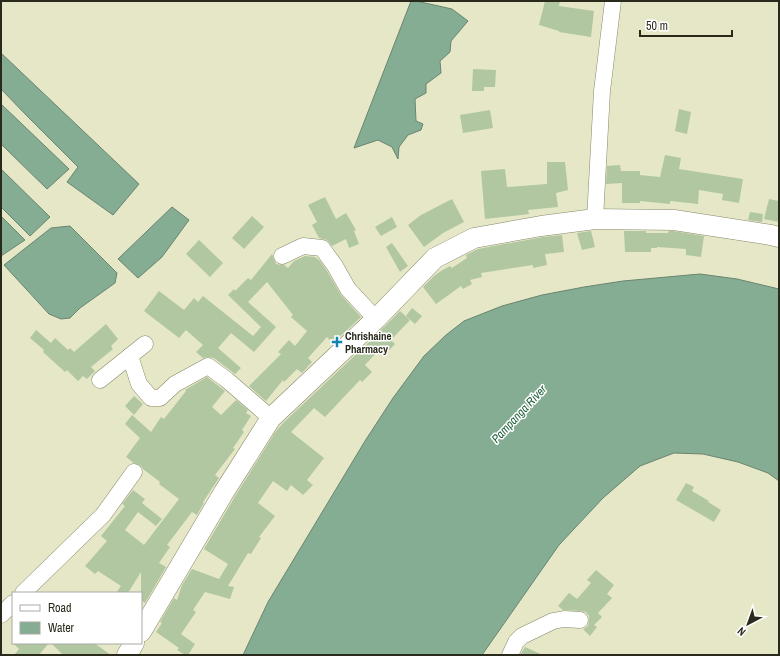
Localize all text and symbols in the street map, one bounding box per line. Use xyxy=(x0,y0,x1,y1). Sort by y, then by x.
scale bar xyxy=(640,12,732,38)
text: 50 m xyxy=(646,18,668,34)
place label: Chrishaine Pharmacy xyxy=(345,329,392,356)
marker: Chrishaine Pharmacy xyxy=(332,337,342,347)
water label: Pampanga River xyxy=(488,381,551,446)
legend xyxy=(12,592,142,644)
text: Road xyxy=(48,600,72,616)
north arrow xyxy=(728,604,768,644)
text: Water xyxy=(48,620,75,636)
text: N xyxy=(734,624,748,639)

